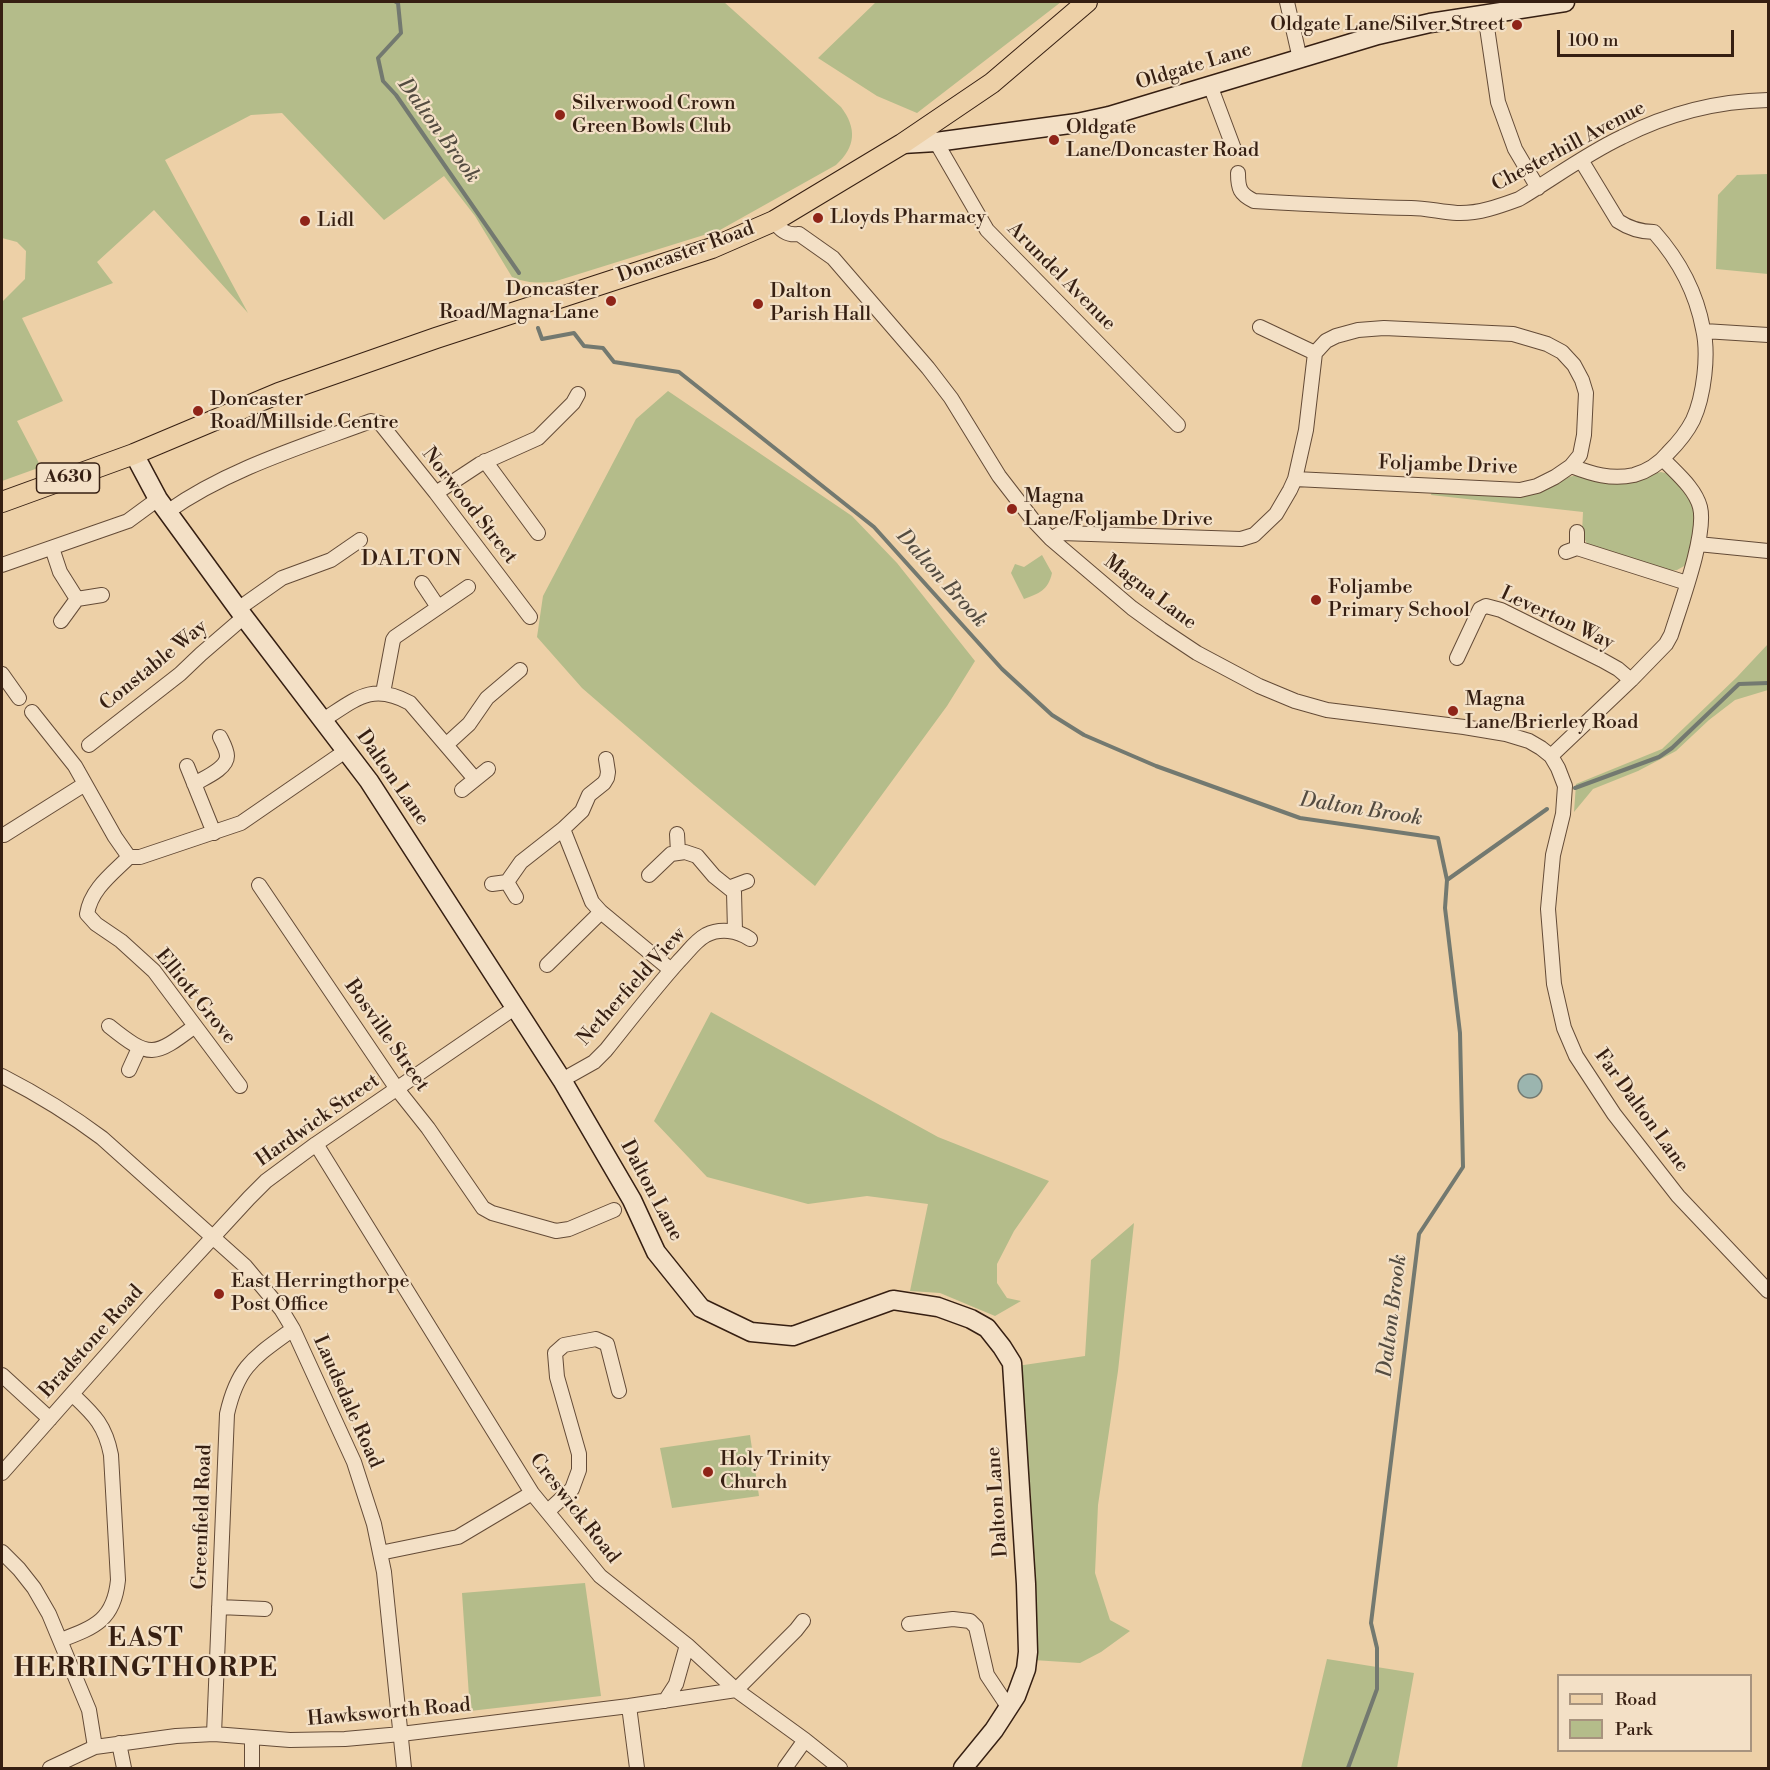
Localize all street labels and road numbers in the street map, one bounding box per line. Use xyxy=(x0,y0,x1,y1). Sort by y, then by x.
street label: Oldgate Lane xyxy=(1133,38,1255,96)
street label: Chesterhill Avenue xyxy=(1488,96,1650,198)
street label: Doncaster Road xyxy=(614,217,758,289)
street label: Arundel Avenue xyxy=(1002,218,1120,336)
street label: Norwood Street xyxy=(416,443,522,569)
street label: Foljambe Drive xyxy=(1378,452,1518,480)
road number: A630 xyxy=(36,463,100,493)
street label: Magna Lane xyxy=(1099,550,1201,636)
street label: Leverton Way xyxy=(1496,582,1618,656)
street label: Constable Way xyxy=(95,615,213,717)
street label: Dalton Lane xyxy=(350,726,434,830)
street label: Netherfield View xyxy=(573,923,691,1051)
street label: Elliott Grove xyxy=(149,945,241,1049)
street label: Bosville Street xyxy=(338,975,434,1097)
street label: Far Dalton Lane xyxy=(1588,1045,1694,1177)
street label: Hardwick Street xyxy=(252,1069,384,1173)
street label: Dalton Lane xyxy=(614,1136,688,1246)
street label: Bradstone Road xyxy=(35,1281,149,1403)
street label: Laudsdale Road xyxy=(307,1332,387,1472)
street label: Greenfield Road xyxy=(188,1444,218,1590)
street label: Dalton Lane xyxy=(982,1446,1014,1558)
street label: Creswick Road xyxy=(524,1449,624,1569)
street label: Hawksworth Road xyxy=(306,1694,472,1732)

